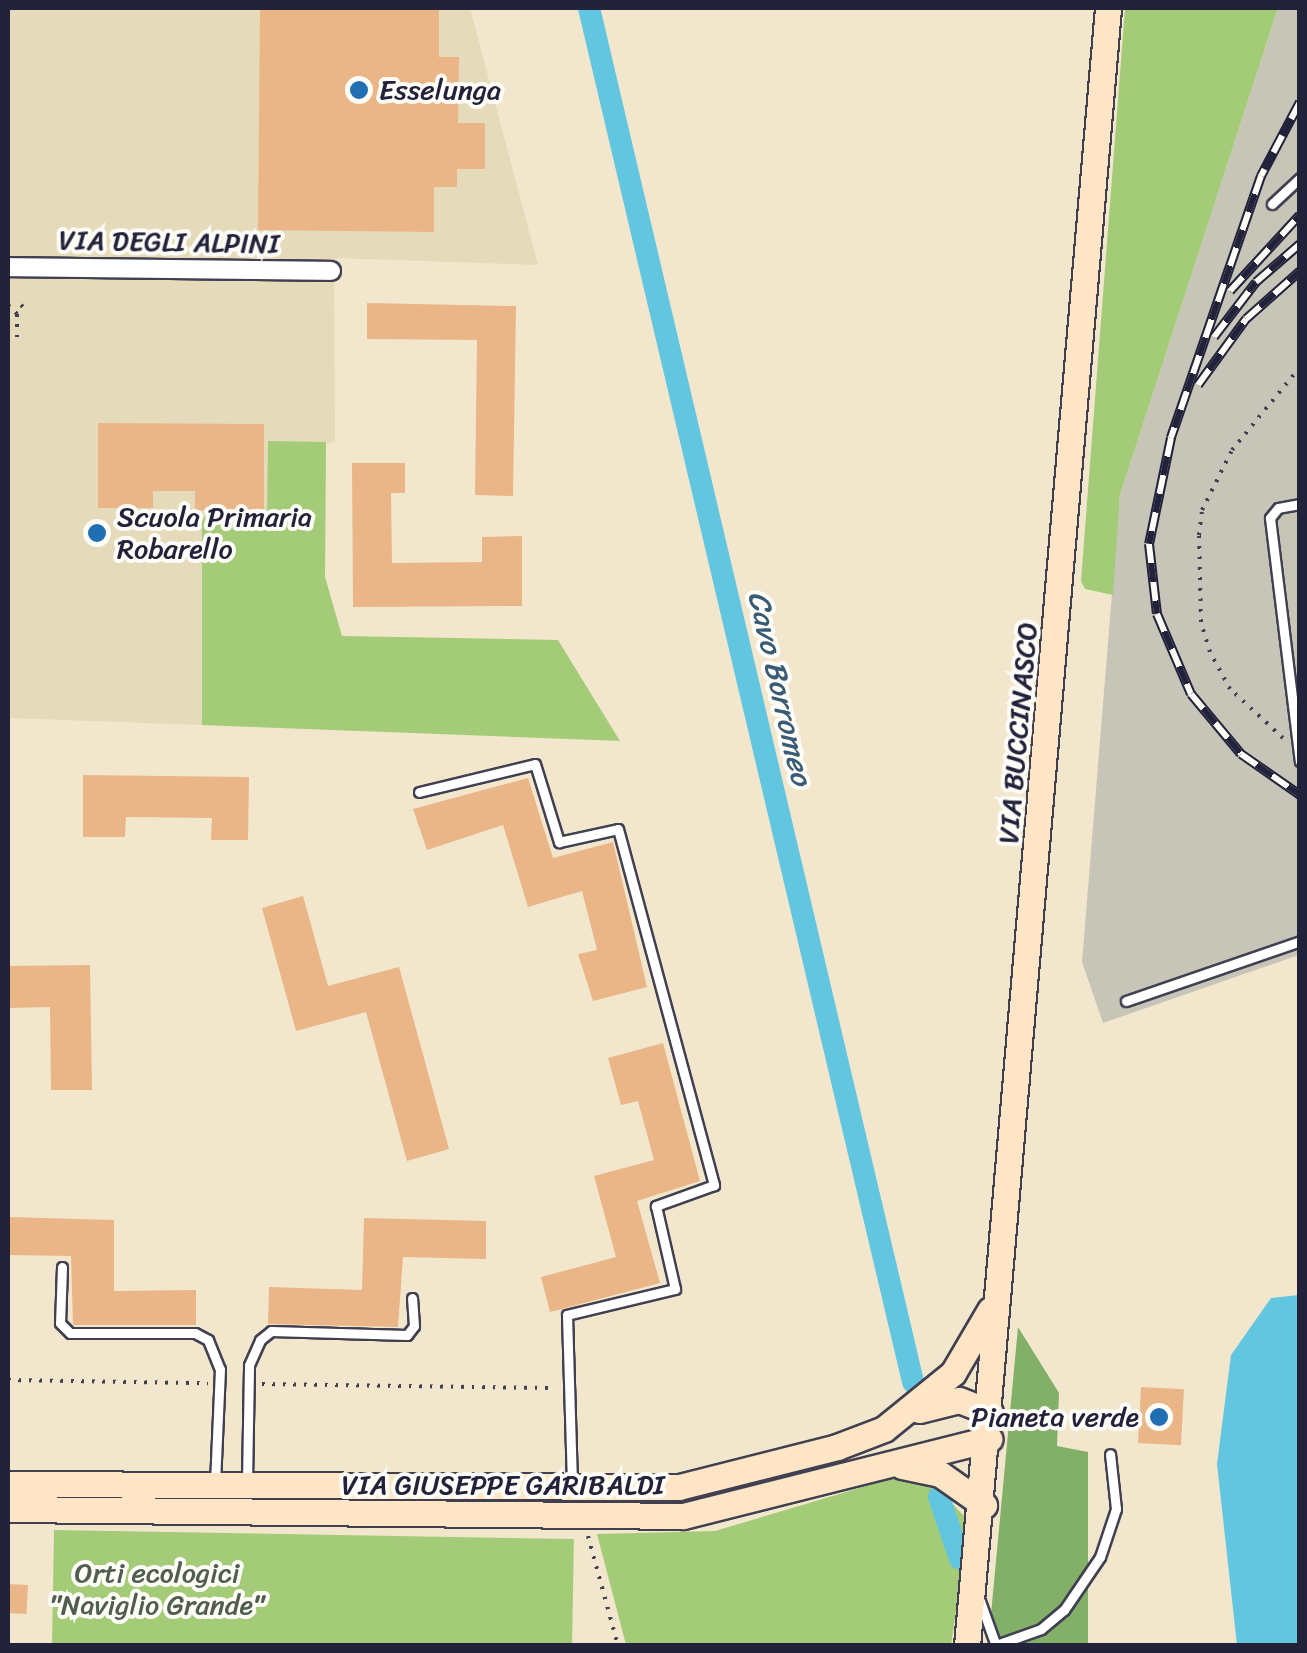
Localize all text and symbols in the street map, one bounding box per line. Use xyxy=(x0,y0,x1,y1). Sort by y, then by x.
place label: Esselunga xyxy=(379,73,501,107)
marker: Esselunga xyxy=(348,79,370,101)
street label: VIA DEGLI ALPINI xyxy=(61,223,277,261)
place label: Scuola Primaria Robarello xyxy=(117,500,312,566)
marker: Scuola Primaria Robarello xyxy=(86,522,108,544)
water label: Cavo Borromeo xyxy=(740,588,820,788)
street label: VIA BUCCINASCO xyxy=(992,621,1044,845)
place label: Pianeta verde xyxy=(970,1400,1139,1434)
marker: Pianeta verde xyxy=(1148,1406,1170,1428)
street label: VIA GIUSEPPE GARIBALDI xyxy=(340,1468,666,1502)
park label: Orti ecologici "Naviglio Grande" xyxy=(49,1556,265,1622)

